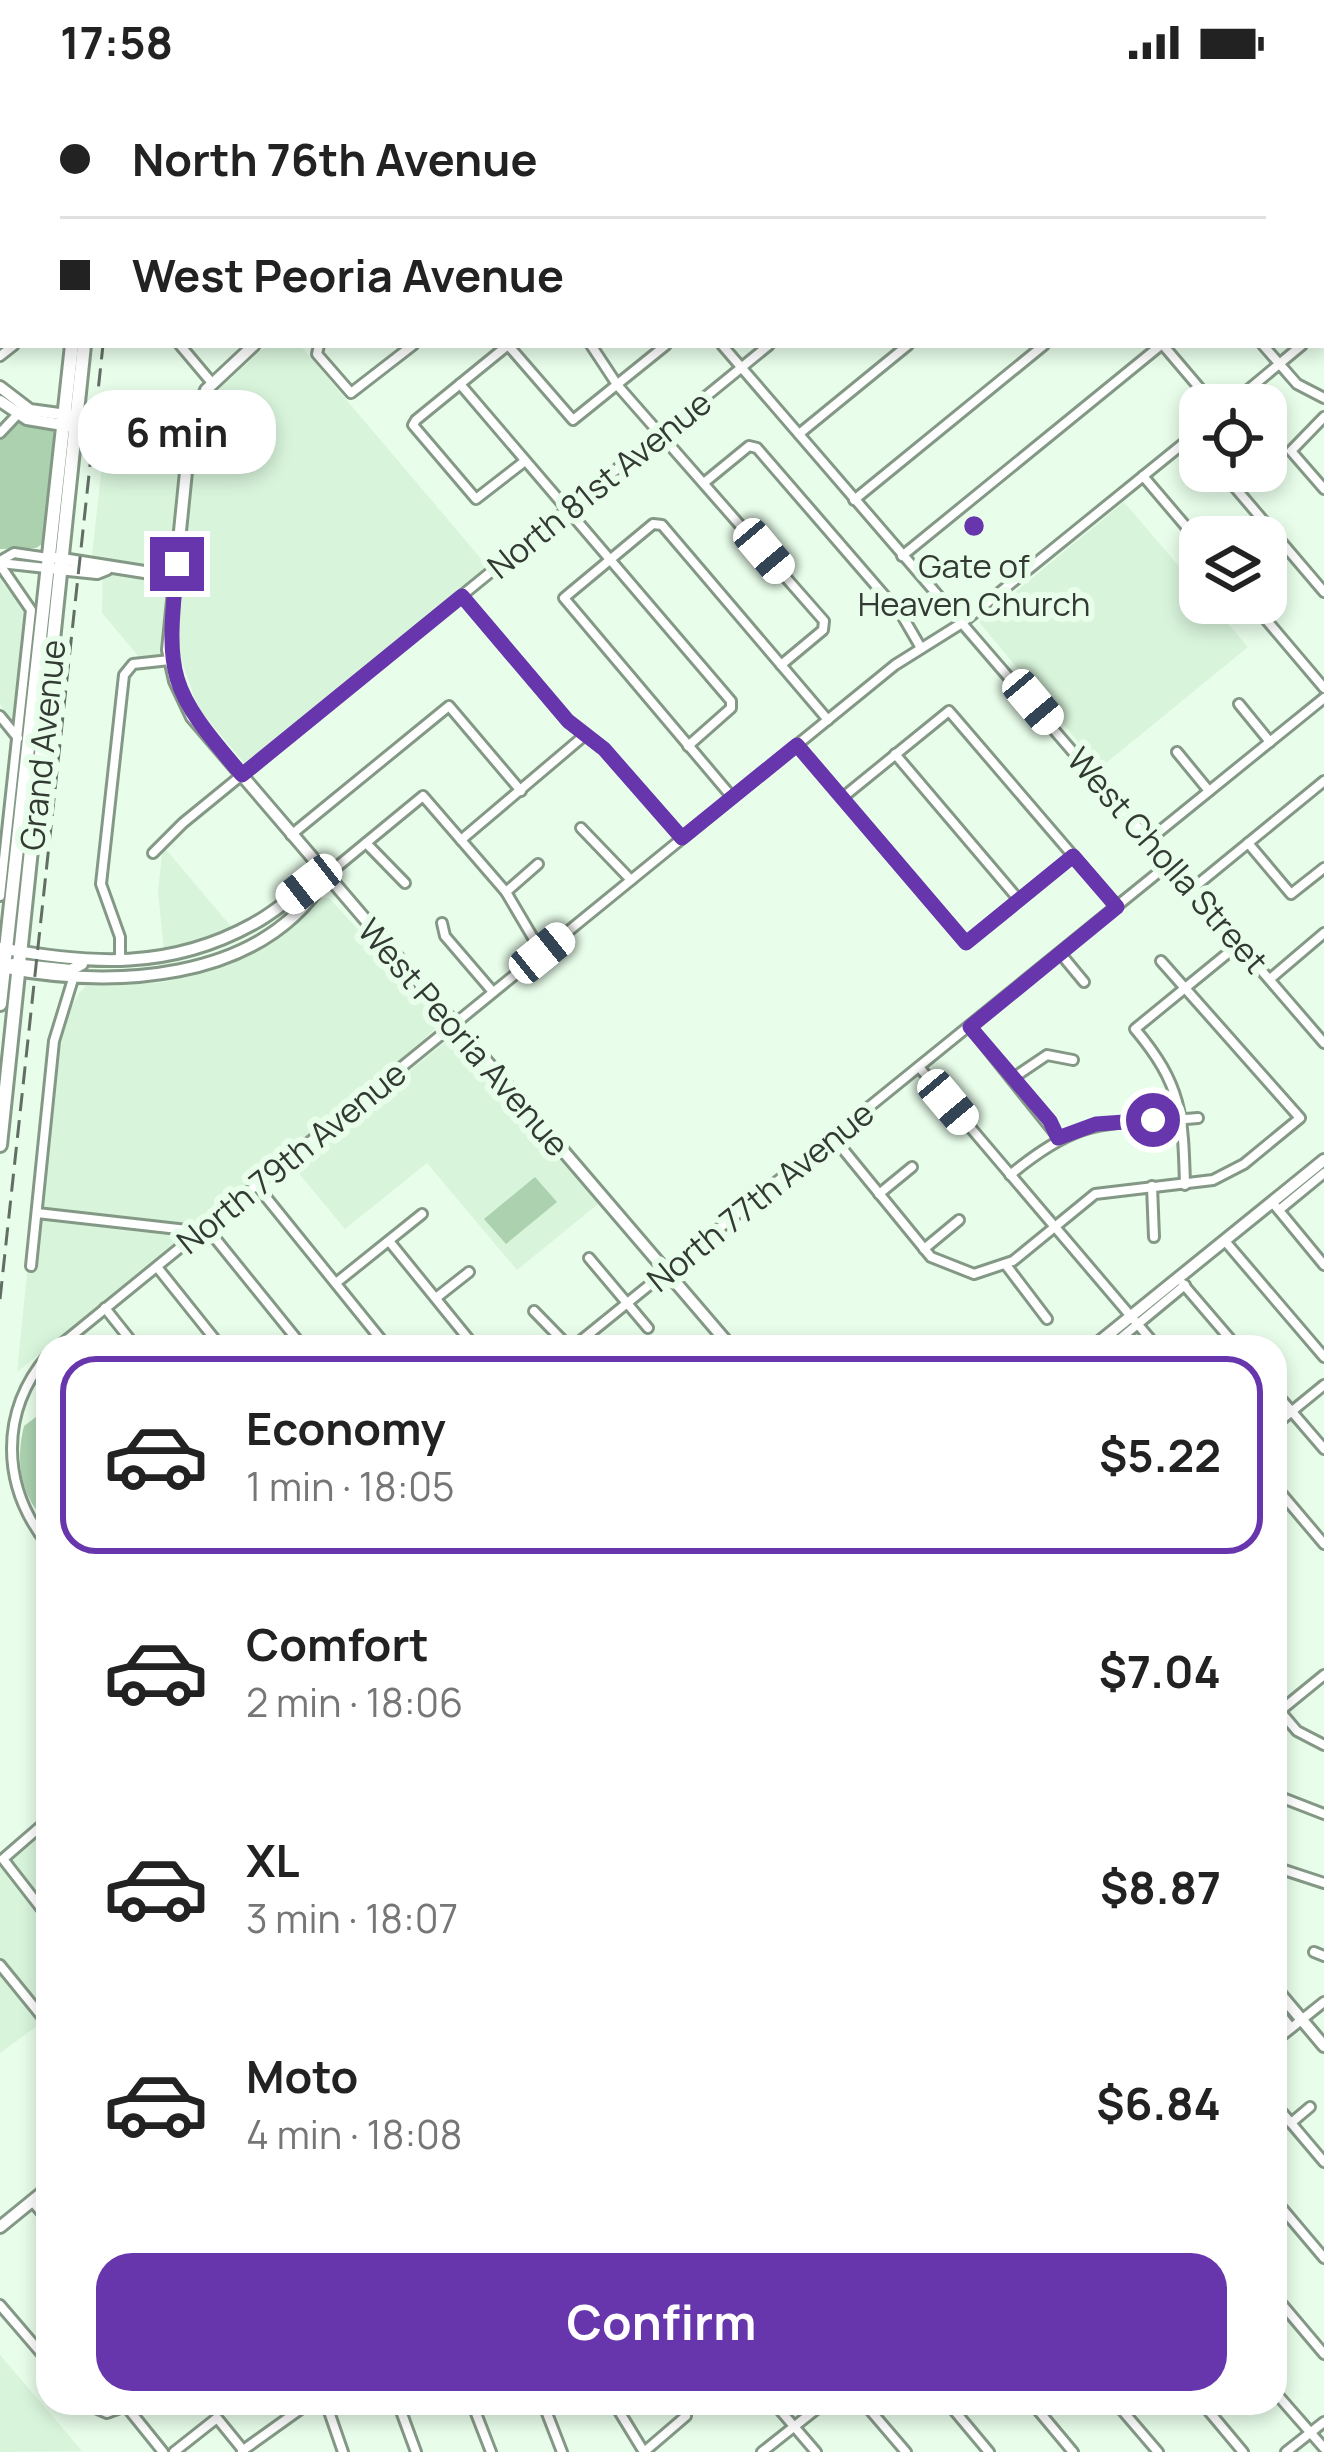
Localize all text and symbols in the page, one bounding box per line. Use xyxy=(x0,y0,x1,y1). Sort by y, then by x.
text: 17:58 xyxy=(60,11,173,73)
text: North 76th Avenue xyxy=(132,128,537,190)
text: West Peoria Avenue xyxy=(132,244,564,306)
street label: North 81st Avenue xyxy=(478,380,720,588)
map controls xyxy=(1179,384,1287,624)
button: locate xyxy=(1179,384,1287,492)
callout: 6 min xyxy=(78,390,276,474)
text: 6 min xyxy=(126,405,228,459)
car xyxy=(727,512,801,590)
marker: Gate of Heaven Church xyxy=(961,513,987,539)
button: layers xyxy=(1179,516,1287,624)
route end xyxy=(150,537,204,591)
place label: Gate of Heaven Church xyxy=(858,543,1090,626)
street label: Grand Avenue xyxy=(9,638,75,852)
car xyxy=(996,663,1070,741)
street label: West Cholla Street xyxy=(1057,738,1279,982)
car xyxy=(270,848,348,920)
street label: West Peoria Avenue xyxy=(348,908,580,1166)
car xyxy=(503,916,581,990)
street label: North 79th Avenue xyxy=(167,1051,415,1263)
car xyxy=(911,1063,985,1141)
street label: North 77th Avenue xyxy=(637,1090,883,1302)
route start xyxy=(1126,1093,1180,1147)
text: Economy xyxy=(246,1397,446,1459)
icon: car xyxy=(102,1401,210,1509)
text: $5.22 xyxy=(1099,1424,1221,1486)
text: 1 min · 18:05 xyxy=(246,1459,455,1513)
text: Comfort xyxy=(246,1613,429,1675)
icon: car xyxy=(102,1617,210,1725)
text: $7.04 xyxy=(1099,1640,1221,1702)
text: 2 min · 18:06 xyxy=(246,1675,463,1729)
text: XL xyxy=(246,1829,300,1891)
icon: car xyxy=(102,1833,210,1941)
text: $8.87 xyxy=(1100,1856,1221,1918)
text: 3 min · 18:07 xyxy=(246,1891,458,1945)
text: Moto xyxy=(246,2045,358,2107)
icon: car xyxy=(102,2049,210,2157)
text: $6.84 xyxy=(1096,2072,1221,2134)
text: 4 min · 18:08 xyxy=(246,2107,463,2161)
button: Confirm xyxy=(96,2253,1227,2391)

